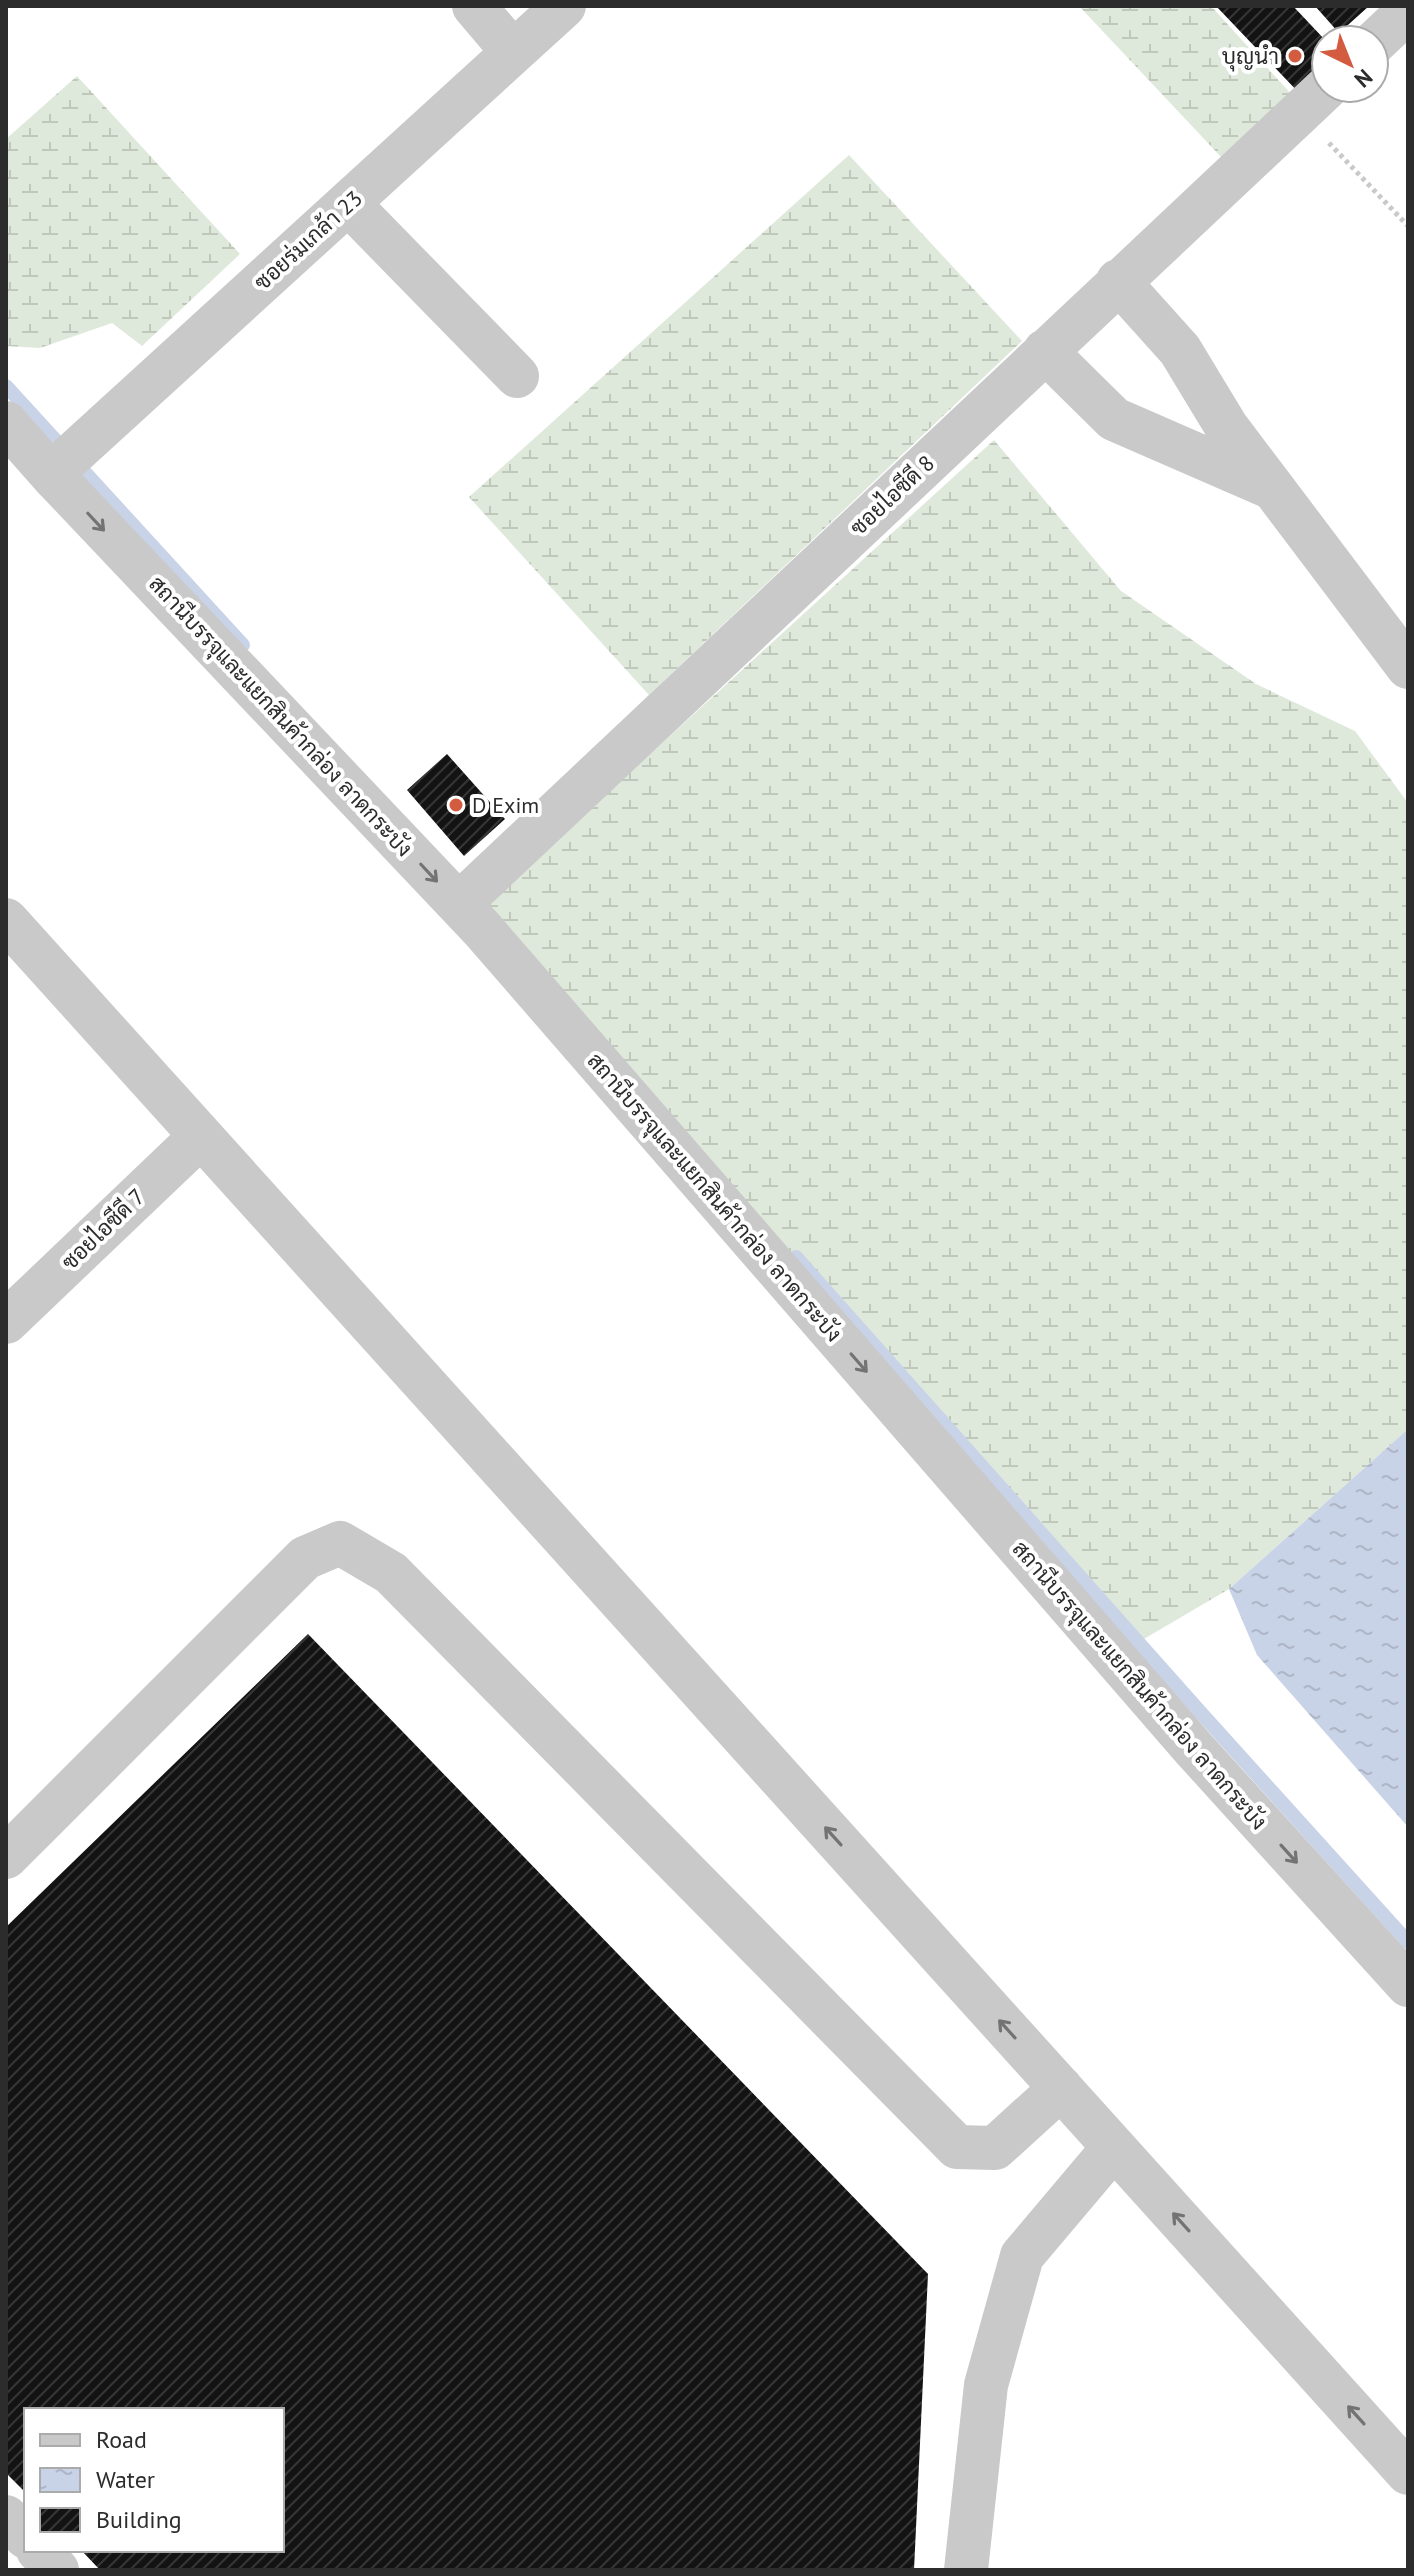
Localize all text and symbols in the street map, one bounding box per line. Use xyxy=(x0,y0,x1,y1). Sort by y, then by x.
north arrow xyxy=(1310,24,1390,104)
place label: บุญนำ xyxy=(1222,42,1279,72)
marker: บุญนำ xyxy=(1286,47,1304,65)
text: N xyxy=(1349,63,1378,94)
street label: ซอยร่มเกล้า 23 xyxy=(248,184,368,296)
street label: ซอยไอซีดี 8 xyxy=(844,449,940,541)
one-way arrow xyxy=(87,512,106,532)
street label: สถานีบรรจุและแยกสินค้ากล่อง ลาดกระบัง xyxy=(142,570,419,864)
place label: D Exim xyxy=(472,791,539,819)
marker: D Exim xyxy=(447,796,465,814)
one-way arrow xyxy=(420,863,439,883)
street label: สถานีบรรจุและแยกสินค้ากล่อง ลาดกระบัง xyxy=(580,1047,848,1349)
street label: ซอยไอซีดี 7 xyxy=(56,1182,150,1276)
one-way arrow xyxy=(850,1353,868,1373)
street label: สถานีบรรจุและแยกสินค้ากล่อง ลาดกระบัง xyxy=(1005,1535,1273,1837)
one-way arrow xyxy=(824,1826,843,1847)
one-way arrow xyxy=(1279,1843,1297,1863)
one-way arrow xyxy=(998,2019,1017,2039)
one-way arrow xyxy=(1172,2212,1191,2232)
one-way arrow xyxy=(1346,2405,1365,2425)
legend xyxy=(24,2408,284,2552)
text: Road xyxy=(96,2424,147,2455)
text: Water xyxy=(96,2464,155,2495)
text: Building xyxy=(96,2504,182,2535)

